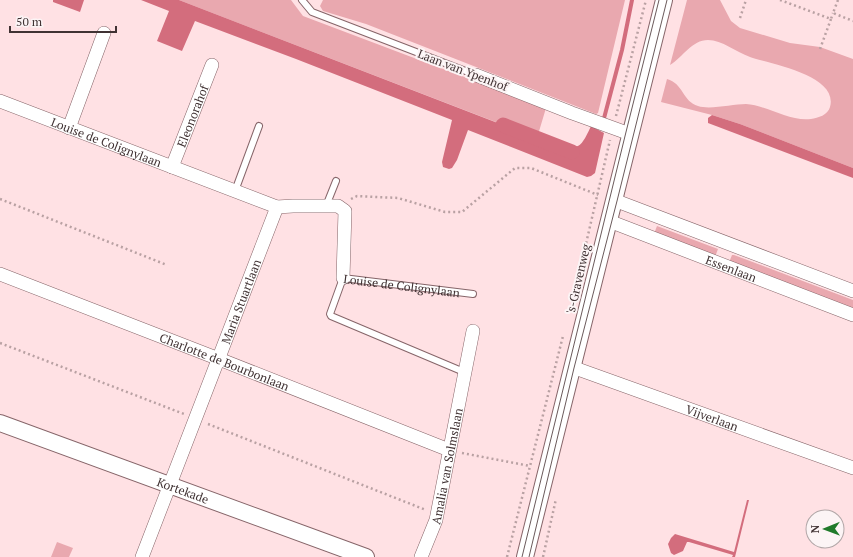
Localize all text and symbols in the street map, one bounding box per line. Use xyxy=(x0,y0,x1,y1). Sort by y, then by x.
scale bar xyxy=(10,8,116,34)
text: 50 m xyxy=(16,14,43,29)
street label: Laan van Ypenhof xyxy=(416,46,511,94)
street label: Eleonorahof xyxy=(173,82,211,149)
street label: Louise de Colignylaan xyxy=(49,114,164,170)
street label: 's-Gravenweg xyxy=(563,242,594,316)
street label: Essenlaan xyxy=(704,251,759,285)
street label: Maria Stuartlaan xyxy=(218,257,264,346)
street label: Louise de Colignylaan xyxy=(343,271,461,300)
street label: Charlotte de Bourbonlaan xyxy=(158,329,292,394)
street label: Vijverlaan xyxy=(684,401,741,434)
street label: Amalia van Solmslaan xyxy=(428,406,465,525)
street label: Kortekade xyxy=(155,474,211,506)
north arrow xyxy=(805,509,845,549)
text: N xyxy=(808,524,822,533)

